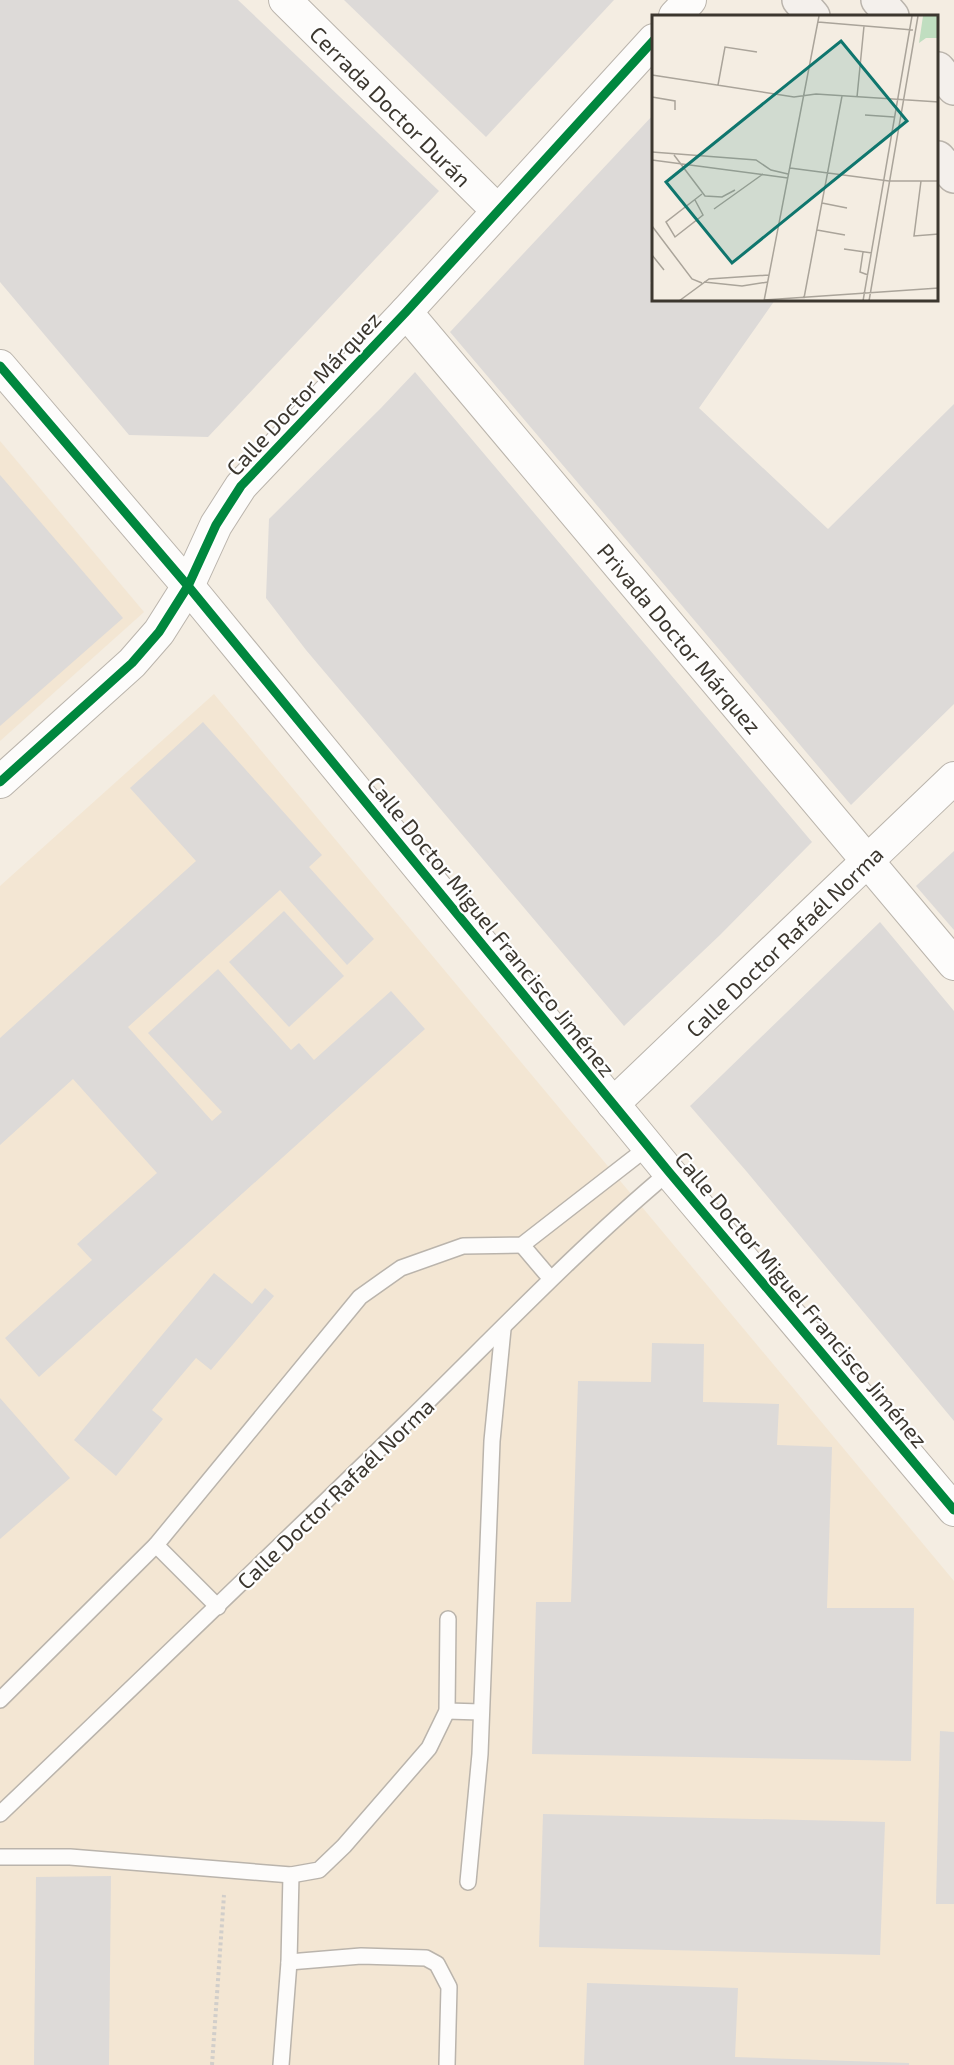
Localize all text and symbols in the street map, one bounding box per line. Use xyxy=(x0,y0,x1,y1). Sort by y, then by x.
inset map xyxy=(652,15,939,302)
street label: Cerrada Doctor Durán xyxy=(305,20,477,192)
street label: Calle Doctor Márquez xyxy=(220,306,386,480)
street label: Privada Doctor Márquez xyxy=(593,538,767,738)
street label: Calle Doctor Miguel Francisco Jiménez xyxy=(363,771,621,1081)
street label: Calle Doctor Rafaél Norma xyxy=(680,840,888,1042)
street label: Calle Doctor Miguel Francisco Jiménez xyxy=(670,1146,934,1452)
street label: Calle Doctor Rafaél Norma xyxy=(231,1392,439,1594)

